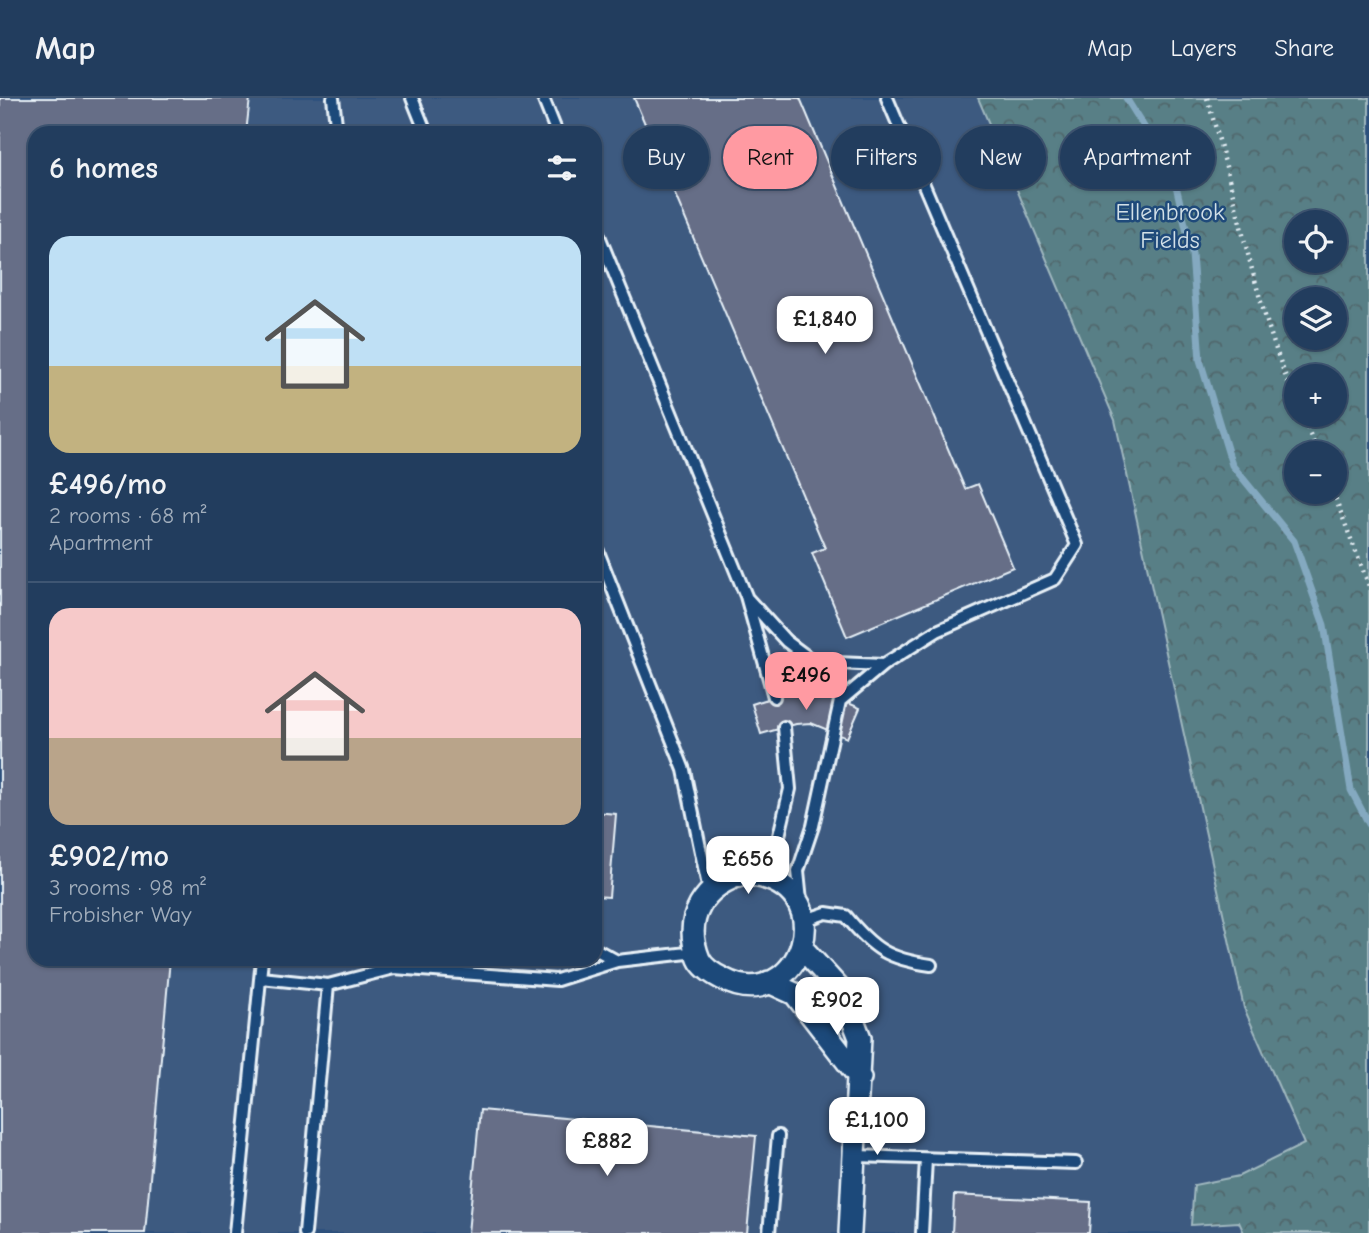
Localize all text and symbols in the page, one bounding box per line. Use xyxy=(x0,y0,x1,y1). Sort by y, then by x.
text: Map xyxy=(35,29,96,67)
text: Map xyxy=(1087,34,1133,62)
text: Layers xyxy=(1171,34,1236,62)
text: Share xyxy=(1274,34,1334,62)
chip: Buy xyxy=(623,126,709,189)
chip: Rent xyxy=(723,126,817,189)
chip: Filters xyxy=(831,126,941,189)
chip: New xyxy=(955,126,1046,189)
chip: Apartment xyxy=(1060,126,1215,189)
icon: filters xyxy=(543,149,581,187)
text: 6 homes xyxy=(49,151,158,186)
park label: Ellenbrook Fields xyxy=(1115,198,1225,254)
map controls xyxy=(1284,210,1347,504)
button: locate xyxy=(1284,210,1347,273)
icon: home xyxy=(252,281,378,407)
button: layers xyxy=(1284,287,1347,350)
pin: £1,840 xyxy=(768,296,882,356)
text: £1,840 xyxy=(793,305,857,332)
button: + xyxy=(1284,364,1347,427)
button: − xyxy=(1284,441,1347,504)
text: £496/mo xyxy=(49,467,167,502)
text: 2 rooms · 68 m² xyxy=(49,502,207,529)
text: Apartment xyxy=(49,529,152,556)
pin: £496 xyxy=(765,652,847,712)
icon: home xyxy=(252,653,378,779)
text: £496 xyxy=(781,661,831,688)
pin: £656 xyxy=(707,836,789,896)
text: £902/mo xyxy=(49,839,169,874)
text: £656 xyxy=(722,845,774,872)
text: 3 rooms · 98 m² xyxy=(49,874,206,901)
text: Frobisher Way xyxy=(49,901,191,928)
pin: £902 xyxy=(796,978,878,1037)
text: £902 xyxy=(811,986,863,1013)
pin: £1,100 xyxy=(820,1098,934,1157)
text: £1,100 xyxy=(845,1106,909,1133)
pin: £882 xyxy=(566,1118,648,1178)
text: £882 xyxy=(582,1127,632,1154)

